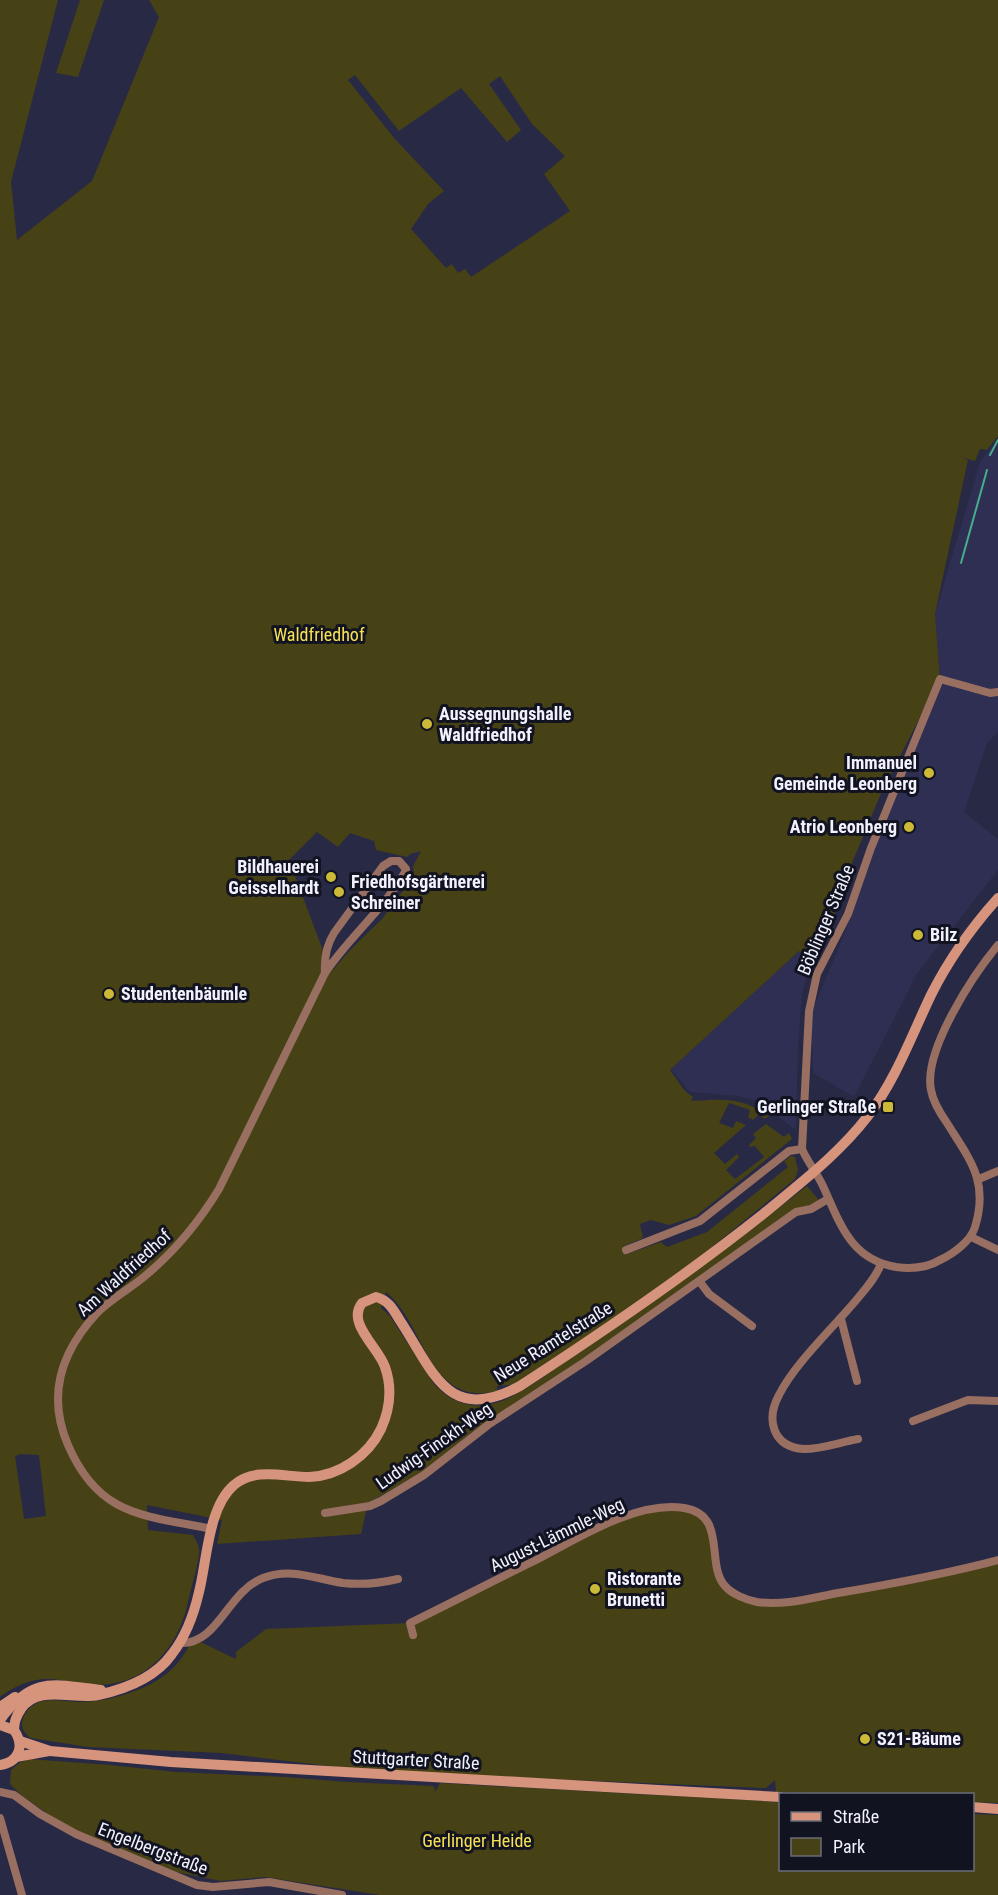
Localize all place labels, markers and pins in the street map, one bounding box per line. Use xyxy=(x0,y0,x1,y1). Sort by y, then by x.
place label: Aussegnungshalle Waldfriedhof xyxy=(439,703,572,745)
marker: Aussegnungshalle Waldfriedhof xyxy=(420,717,434,731)
place label: Immanuel Gemeinde Leonberg xyxy=(773,752,917,794)
marker: Immanuel Gemeinde Leonberg xyxy=(922,766,936,780)
place label: Atrio Leonberg xyxy=(790,816,897,837)
marker: Atrio Leonberg xyxy=(902,820,916,834)
place label: Bildhauerei Geisselhardt xyxy=(228,856,319,898)
marker: Bildhauerei Geisselhardt xyxy=(324,870,338,884)
place label: Friedhofsgärtnerei Schreiner xyxy=(351,871,485,913)
marker: Friedhofsgärtnerei Schreiner xyxy=(332,885,346,899)
place label: Bilz xyxy=(930,924,957,945)
marker: Bilz xyxy=(911,928,925,942)
place label: Studentenbäumle xyxy=(121,983,248,1004)
marker: Studentenbäumle xyxy=(102,987,116,1001)
place label: Gerlinger Straße xyxy=(757,1096,876,1117)
marker: Gerlinger Straße xyxy=(881,1100,895,1114)
place label: Ristorante Brunetti xyxy=(607,1568,681,1610)
marker: Ristorante Brunetti xyxy=(588,1582,602,1596)
place label: S21-Bäume xyxy=(877,1728,961,1749)
marker: S21-Bäume xyxy=(858,1732,872,1746)

